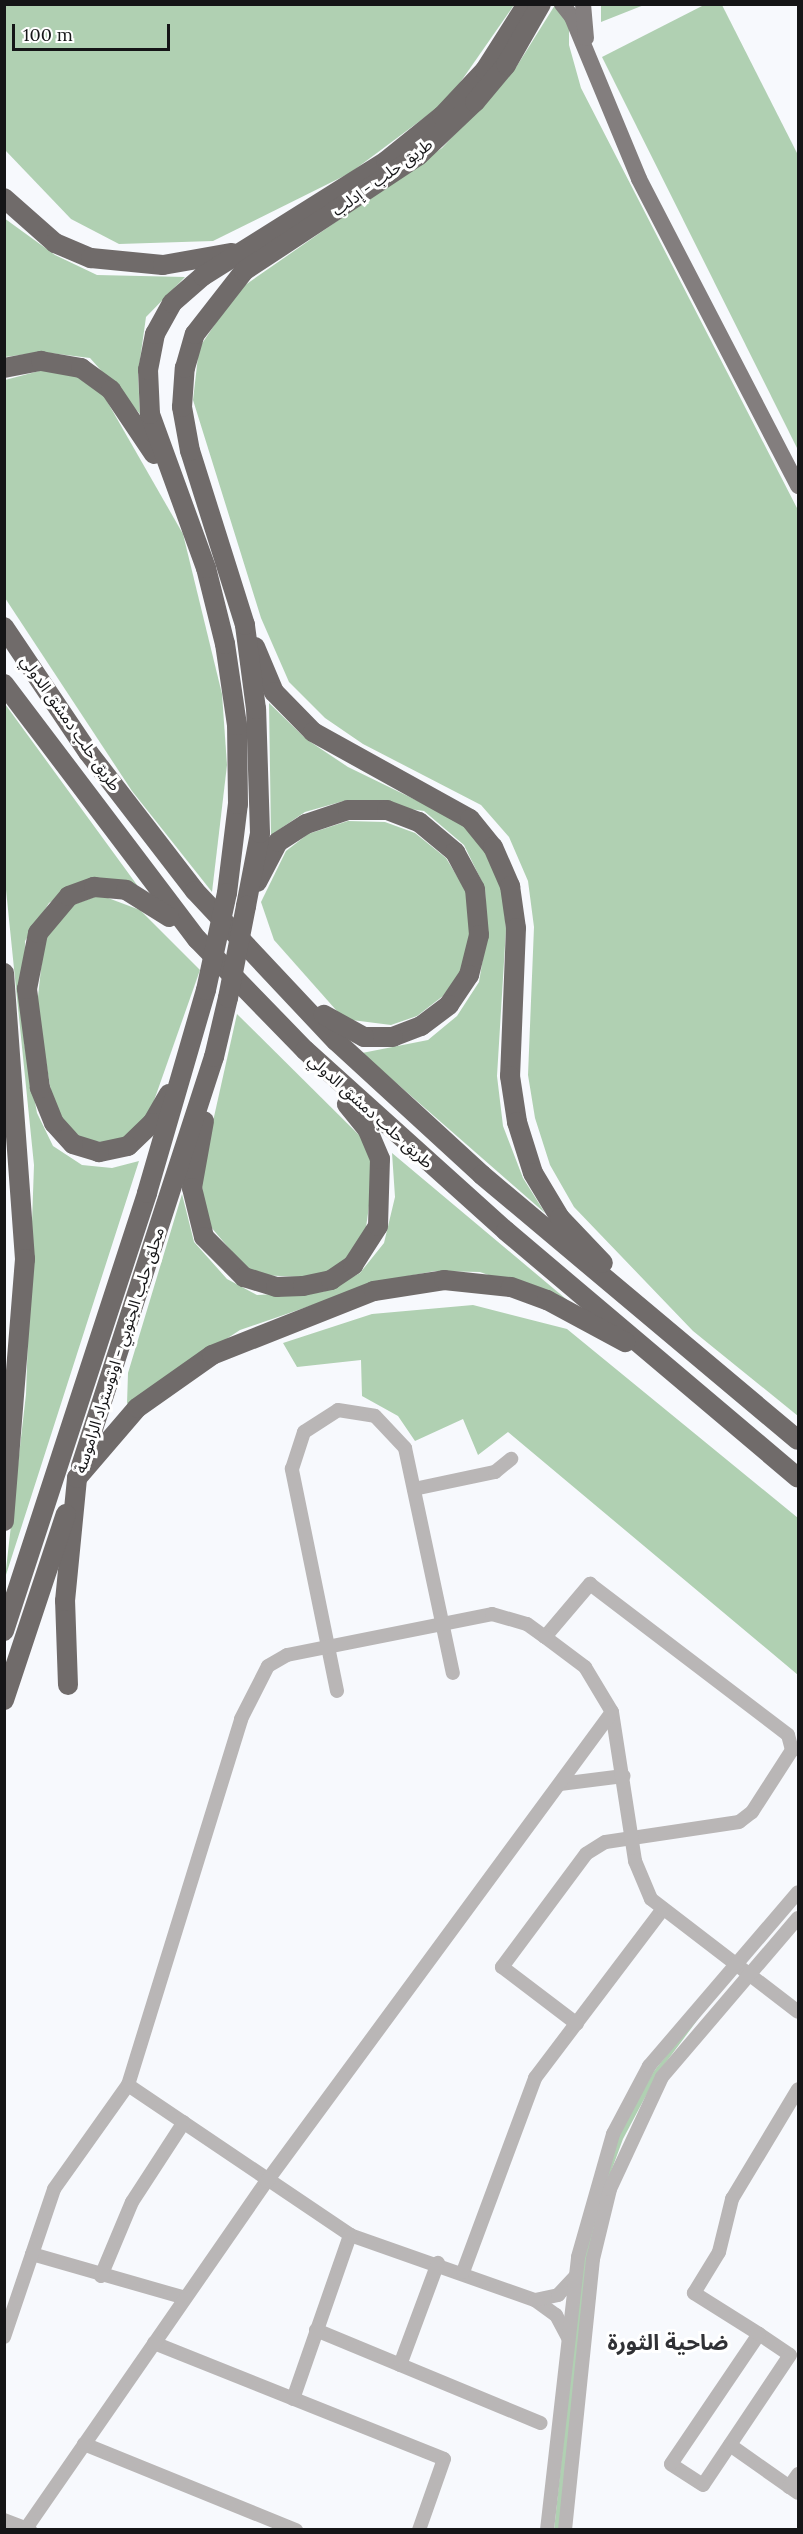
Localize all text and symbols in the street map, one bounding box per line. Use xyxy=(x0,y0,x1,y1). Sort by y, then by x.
scale bar xyxy=(15,12,172,50)
text: 100 m xyxy=(23,23,73,46)
street label: طريق حلب - إدلب xyxy=(328,134,436,220)
street label: طريق حلب دمشق الدولي xyxy=(17,652,125,794)
street label: طريق حلب دمشق الدولي xyxy=(305,1050,437,1172)
street label: محلق حلب الجنوبي - اوتوستراد الراموسة xyxy=(70,1225,168,1475)
district label: ضاحية الثورة xyxy=(608,2330,728,2356)

